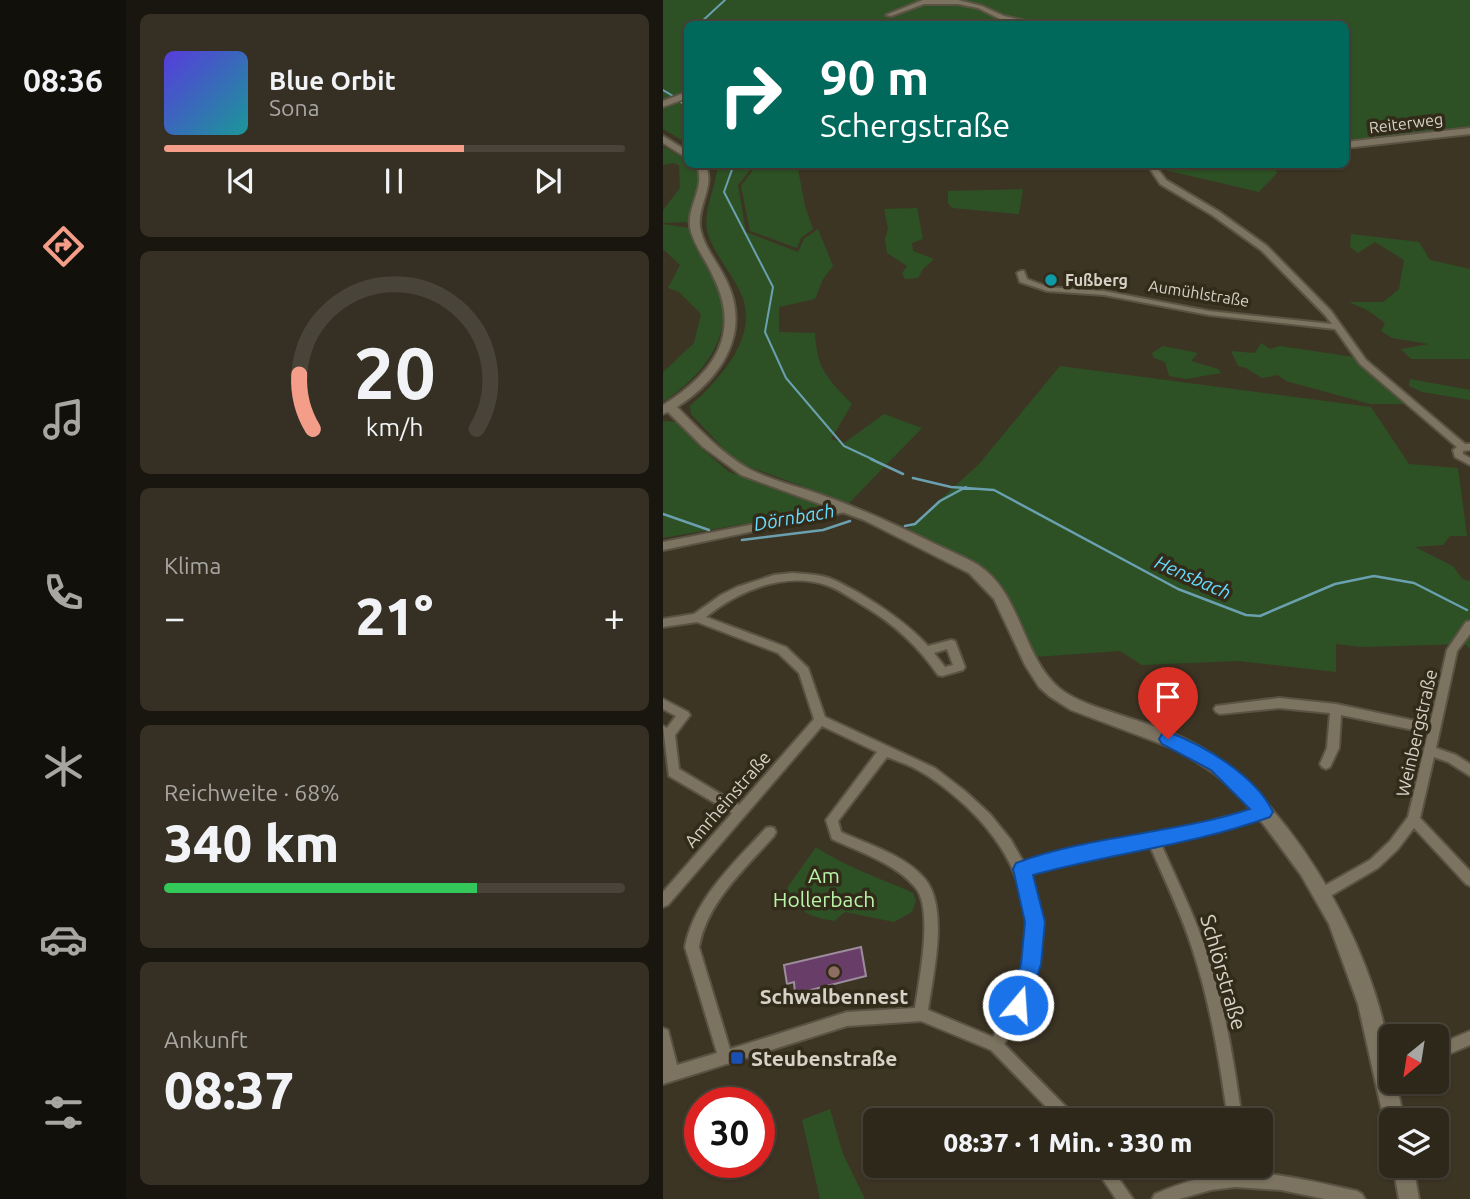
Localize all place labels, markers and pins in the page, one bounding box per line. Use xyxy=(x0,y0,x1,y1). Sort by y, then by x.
place label: Fußberg xyxy=(1065,271,1128,289)
marker: Fußberg xyxy=(1043,272,1059,288)
pin xyxy=(1138,667,1198,739)
marker: Schwalbennest xyxy=(826,964,842,980)
place label: Schwalbennest xyxy=(760,984,908,1008)
place label: Steubenstraße xyxy=(751,1046,897,1070)
marker: Steubenstraße xyxy=(729,1050,745,1066)

